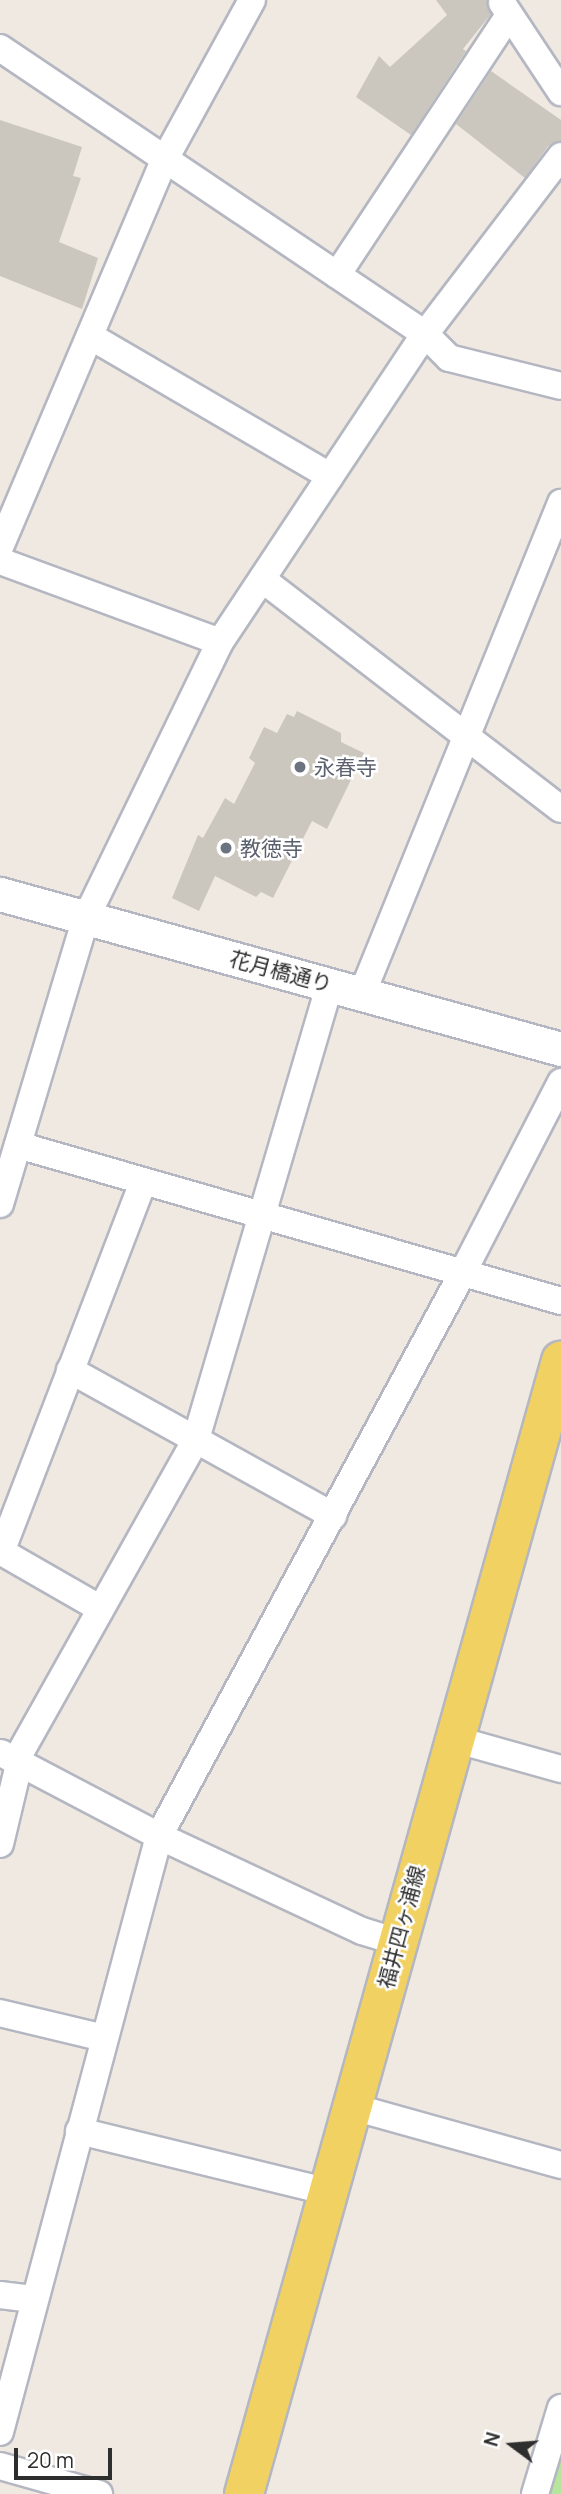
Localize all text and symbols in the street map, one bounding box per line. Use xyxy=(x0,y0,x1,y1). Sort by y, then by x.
place label: 永春寺 xyxy=(314,754,377,780)
marker: 永春寺 xyxy=(292,759,308,775)
place label: 教徳寺 xyxy=(240,835,303,861)
marker: 教徳寺 xyxy=(218,840,234,856)
street label: 花月橋通り xyxy=(227,945,335,997)
street label: 福井四ヶ浦線 xyxy=(373,1863,429,1991)
north arrow xyxy=(477,2410,547,2480)
text: N xyxy=(477,2429,506,2449)
scale bar xyxy=(18,2434,116,2478)
text: 20 m xyxy=(27,2446,74,2474)

